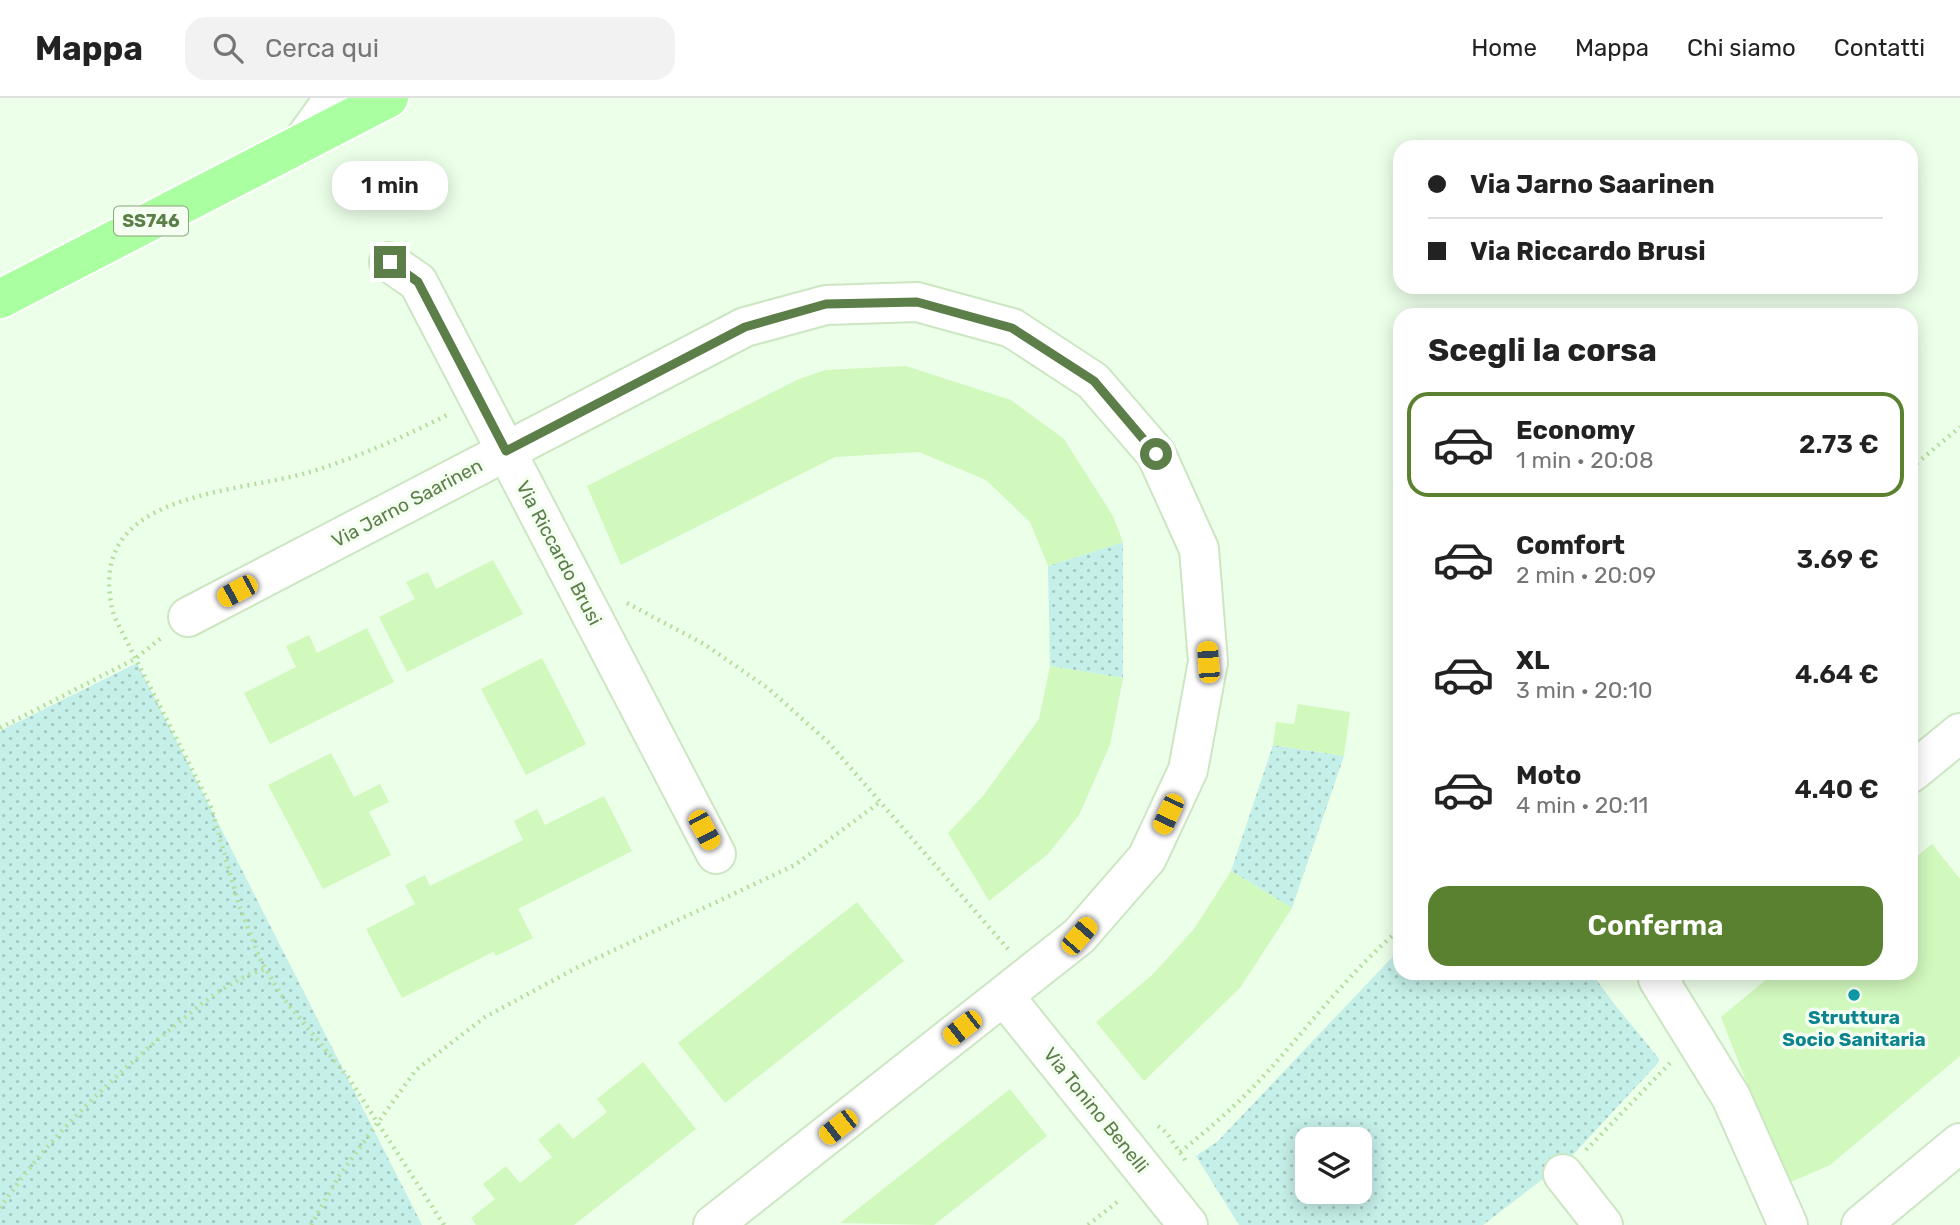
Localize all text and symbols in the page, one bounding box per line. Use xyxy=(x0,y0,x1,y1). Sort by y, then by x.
search box xyxy=(185,17,675,80)
text: Mappa xyxy=(35,29,143,68)
icon: search xyxy=(209,29,247,67)
text: Cerca qui xyxy=(265,33,379,64)
text: Home xyxy=(1471,34,1537,62)
text: Mappa xyxy=(1575,34,1649,62)
text: Chi siamo xyxy=(1687,34,1796,62)
text: Contatti xyxy=(1834,34,1925,62)
callout: 1 min xyxy=(332,160,448,209)
text: Via Jarno Saarinen xyxy=(1470,169,1715,200)
text: 1 min xyxy=(361,171,419,199)
road number: SS746 xyxy=(114,207,188,236)
text: Via Riccardo Brusi xyxy=(1470,236,1706,267)
route end xyxy=(374,246,406,278)
text: Scegli la corsa xyxy=(1428,331,1657,369)
icon: car xyxy=(1432,413,1495,476)
text: Economy xyxy=(1516,415,1635,446)
text: 2.73 € xyxy=(1799,429,1879,460)
route start xyxy=(1140,438,1172,470)
text: 1 min · 20:08 xyxy=(1516,446,1654,474)
street label: Via Jarno Saarinen xyxy=(328,454,486,552)
street label: Via Riccardo Brusi xyxy=(511,477,607,629)
icon: car xyxy=(1432,528,1495,591)
text: Comfort xyxy=(1516,530,1625,561)
text: 3.69 € xyxy=(1796,544,1879,575)
text: 2 min · 20:09 xyxy=(1516,561,1656,589)
car xyxy=(214,572,261,610)
car xyxy=(1197,640,1220,684)
icon: car xyxy=(1432,643,1495,706)
text: XL xyxy=(1516,645,1549,676)
text: 4.64 € xyxy=(1795,659,1879,690)
text: 3 min · 20:10 xyxy=(1516,676,1653,704)
icon: car xyxy=(1432,758,1495,821)
text: Moto xyxy=(1516,760,1581,791)
text: 4.40 € xyxy=(1794,774,1879,805)
car xyxy=(1150,791,1187,837)
text: 4 min · 20:11 xyxy=(1516,791,1648,819)
car xyxy=(685,807,724,853)
button: Conferma xyxy=(1428,886,1883,966)
car xyxy=(1058,913,1101,959)
marker: Struttura Socio Sanitaria xyxy=(1846,987,1862,1003)
place label: Struttura Socio Sanitaria xyxy=(1782,1006,1926,1051)
car xyxy=(939,1007,986,1049)
street label: Via Tonino Benelli xyxy=(1039,1043,1153,1177)
car xyxy=(815,1106,862,1148)
map controls xyxy=(1295,1127,1372,1204)
button: layers xyxy=(1295,1127,1372,1204)

